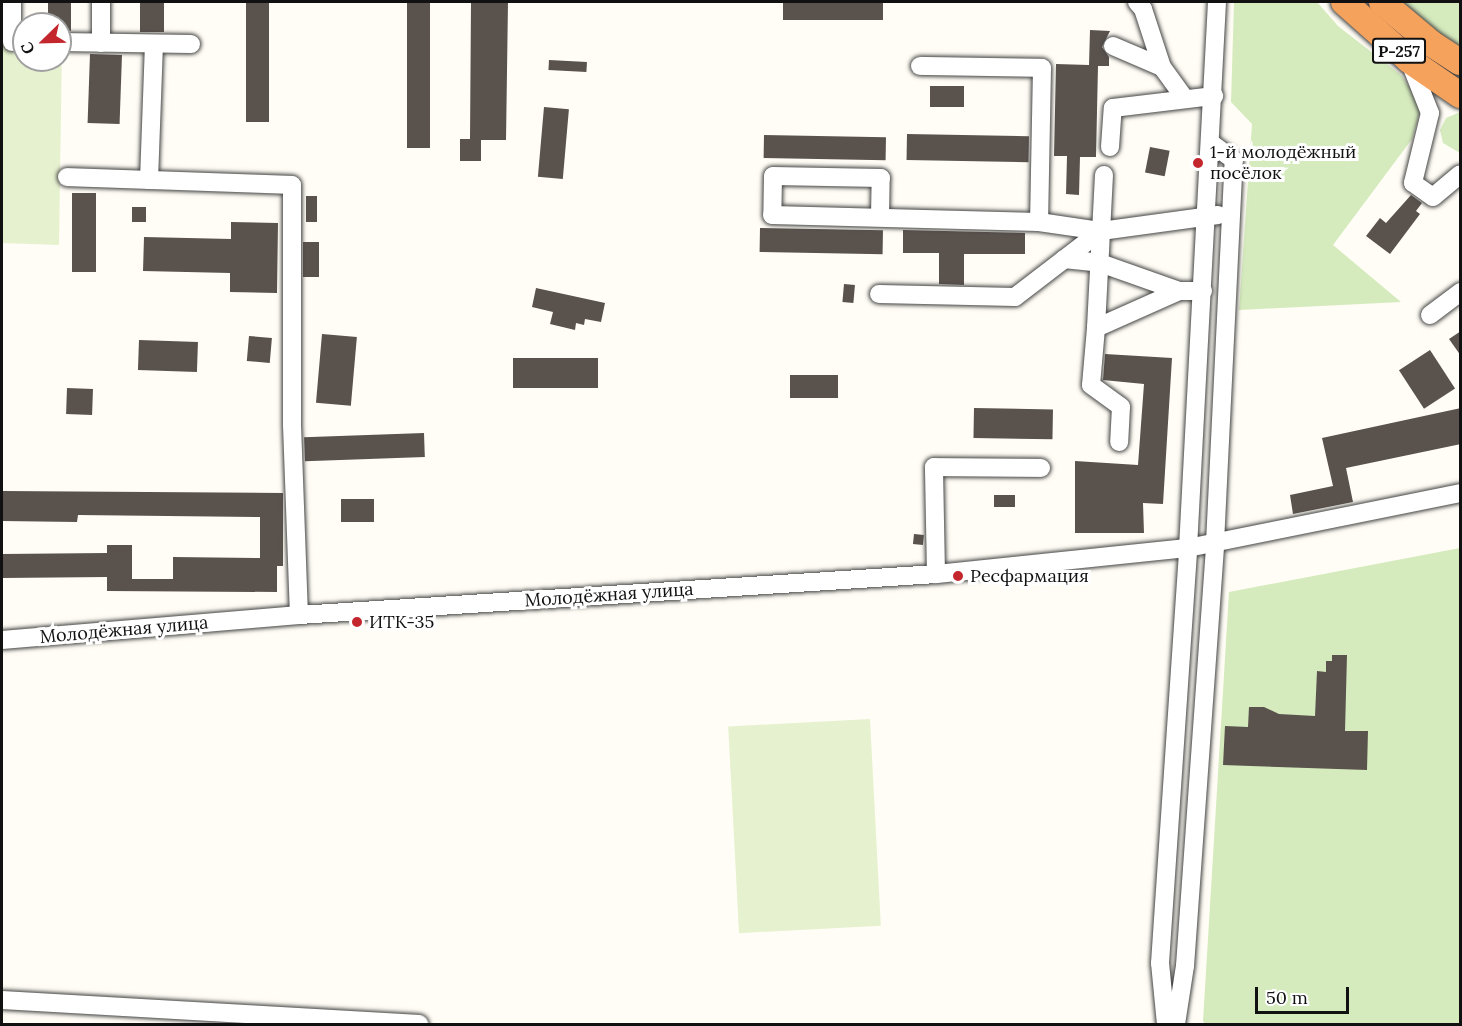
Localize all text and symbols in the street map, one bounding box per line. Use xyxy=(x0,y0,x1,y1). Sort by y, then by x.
north arrow xyxy=(12,12,72,72)
road number: Р-257 xyxy=(1372,38,1426,64)
text: С xyxy=(16,39,39,57)
place label: 1-й молодёжный посёлок xyxy=(1210,142,1356,184)
marker: 1-й молодёжный посёлок xyxy=(1191,156,1205,170)
place label: Ресфармация xyxy=(970,565,1089,587)
marker: Ресфармация xyxy=(951,569,965,583)
street label: Молодёжная улица xyxy=(524,578,694,612)
place label: ИТК-35 xyxy=(369,611,434,633)
street label: Молодёжная улица xyxy=(39,612,209,648)
marker: ИТК-35 xyxy=(350,615,364,629)
scale bar xyxy=(1258,975,1352,1013)
text: 50 m xyxy=(1266,986,1308,1009)

